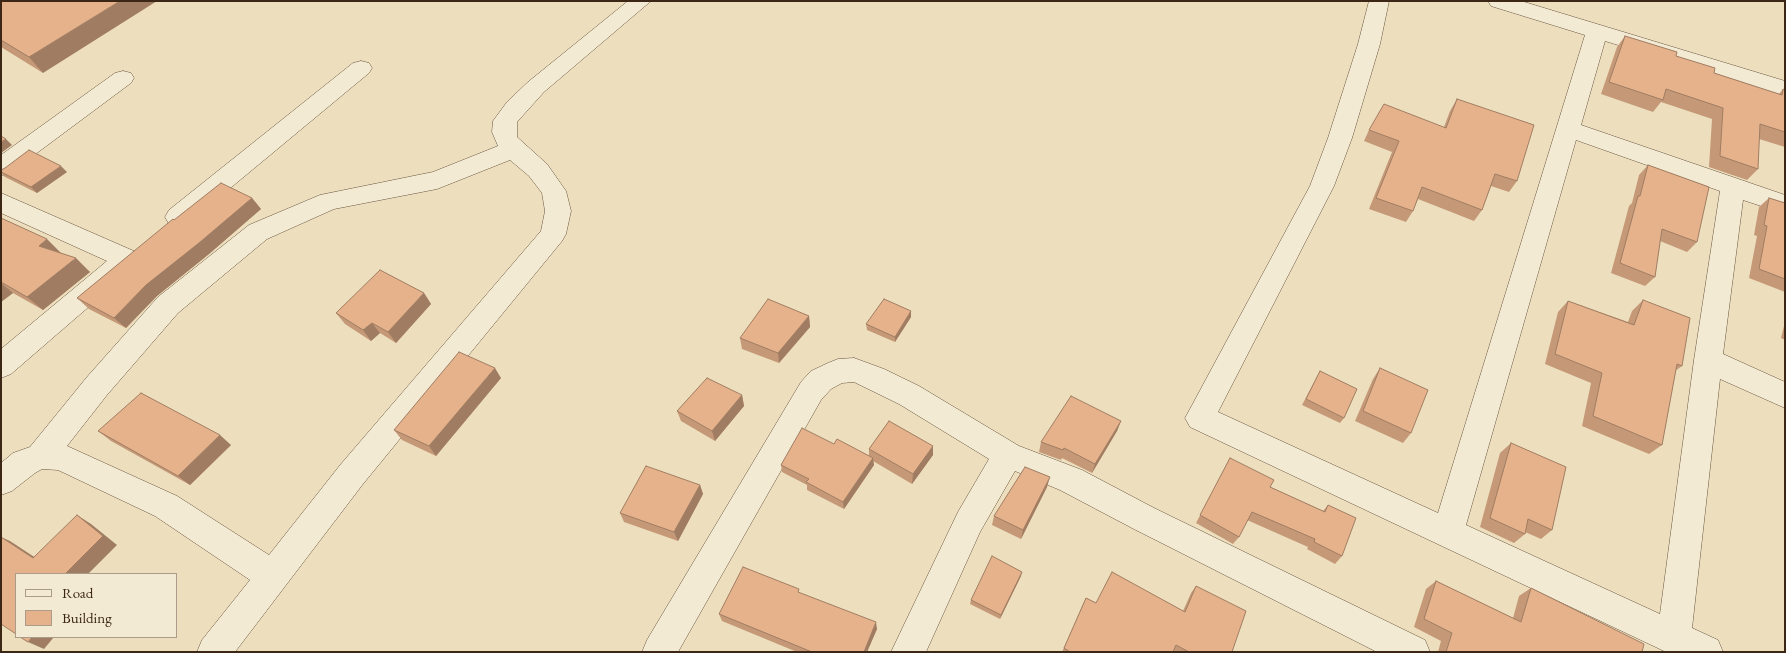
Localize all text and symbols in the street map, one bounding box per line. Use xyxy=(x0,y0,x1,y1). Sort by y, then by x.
legend xyxy=(15,573,178,638)
text: Road xyxy=(62,583,93,602)
text: Building xyxy=(62,608,112,627)

